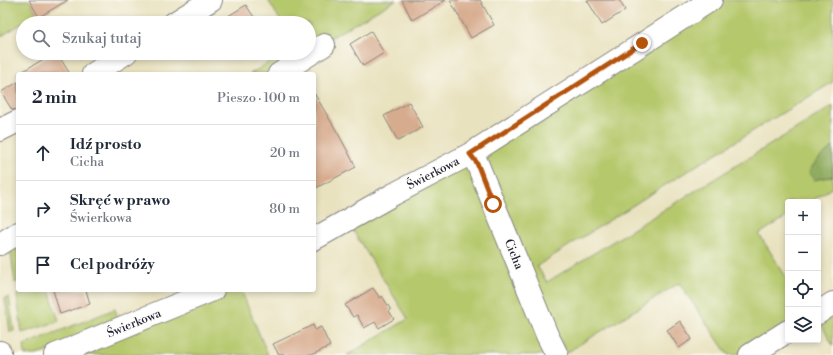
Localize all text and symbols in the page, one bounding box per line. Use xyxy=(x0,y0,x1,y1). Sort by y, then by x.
search box xyxy=(16,16,316,60)
icon: search xyxy=(30,27,52,49)
text: Szukaj tutaj xyxy=(62,29,142,48)
route end xyxy=(633,34,651,52)
text: 2 min xyxy=(32,87,77,109)
text: Pieszo · 100 m xyxy=(217,90,300,106)
text: Idź prosto xyxy=(70,135,142,154)
icon: ahead xyxy=(32,142,54,164)
text: 20 m xyxy=(270,145,300,161)
street label: Świerkowa xyxy=(403,152,463,193)
text: Cicha xyxy=(70,154,104,170)
text: Skręć w prawo xyxy=(70,191,170,210)
route start xyxy=(484,195,502,213)
icon: right xyxy=(32,198,54,220)
map controls xyxy=(785,199,821,343)
button: + xyxy=(785,199,821,235)
text: 80 m xyxy=(269,201,300,217)
text: Świerkowa xyxy=(70,210,132,226)
button: − xyxy=(785,235,821,271)
street label: Cicha xyxy=(501,237,527,272)
icon: arrive xyxy=(32,254,54,276)
text: Cel podróży xyxy=(70,255,155,274)
button: locate xyxy=(785,271,821,307)
street label: Świerkowa xyxy=(104,304,164,341)
button: layers xyxy=(785,307,821,343)

